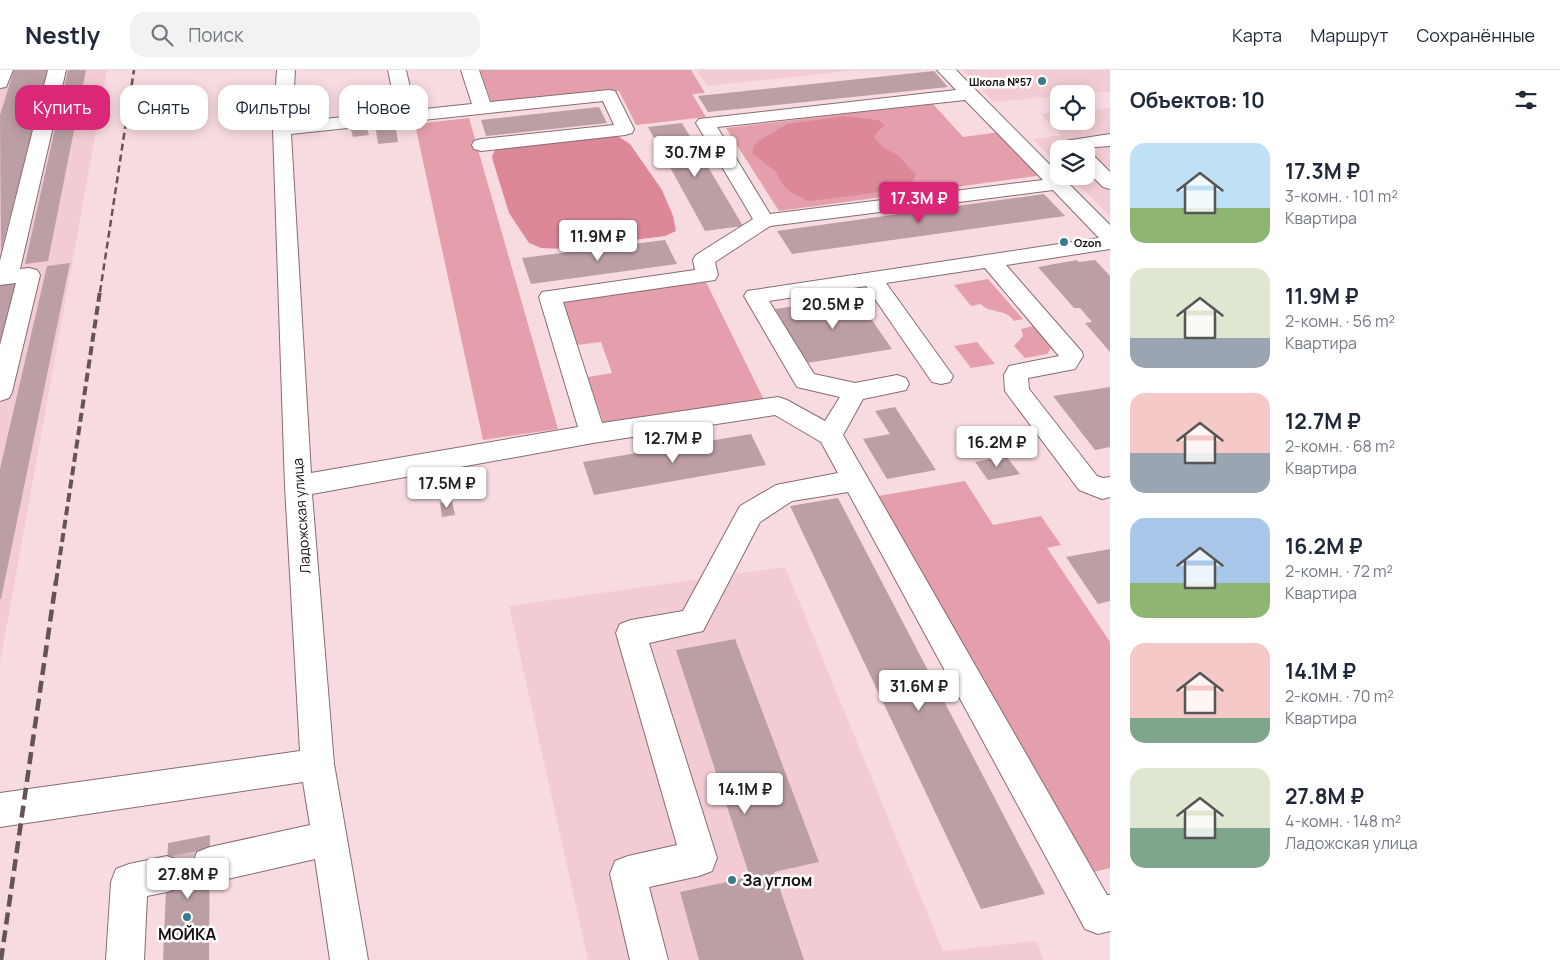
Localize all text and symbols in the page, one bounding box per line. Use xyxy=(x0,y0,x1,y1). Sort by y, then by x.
search box xyxy=(130,12,480,57)
text: Nestly xyxy=(25,18,100,51)
icon: search xyxy=(148,21,176,49)
text: Поиск xyxy=(188,22,243,48)
text: Карта xyxy=(1232,23,1282,47)
text: Маршрут xyxy=(1310,23,1388,47)
text: Сохранённые xyxy=(1416,23,1535,47)
place label: Школа №57 xyxy=(969,74,1032,89)
marker: Школа №57 xyxy=(1036,75,1048,87)
chip: Купить xyxy=(15,85,110,130)
chip: Снять xyxy=(120,85,208,130)
chip: Фильтры xyxy=(218,85,329,130)
chip: Новое xyxy=(339,85,428,130)
map controls xyxy=(1050,85,1095,185)
button: locate xyxy=(1050,85,1095,130)
text: Объектов: 10 xyxy=(1130,86,1265,114)
icon: filters xyxy=(1512,86,1540,114)
pin: 30.7M ₽ xyxy=(649,136,741,178)
button: layers xyxy=(1050,140,1095,185)
text: 30.7M ₽ xyxy=(664,141,726,163)
text: 17.3M ₽ xyxy=(1285,157,1360,185)
icon: home xyxy=(1170,163,1230,223)
pin: 17.3M ₽ xyxy=(873,182,965,224)
text: 3-комн. · 101 m² xyxy=(1285,185,1398,207)
text: 17.3M ₽ xyxy=(890,187,948,209)
text: Квартира xyxy=(1285,207,1357,229)
pin: 11.9M ₽ xyxy=(552,220,644,262)
text: 11.9M ₽ xyxy=(570,225,626,247)
place label: Ozon xyxy=(1074,235,1101,250)
marker: Ozon xyxy=(1058,236,1070,248)
text: 11.9M ₽ xyxy=(1285,282,1359,310)
pin: 20.5M ₽ xyxy=(787,288,879,330)
icon: home xyxy=(1170,288,1230,348)
text: 20.5M ₽ xyxy=(802,293,864,315)
text: 2-комн. · 56 m² xyxy=(1285,310,1395,332)
text: Квартира xyxy=(1285,332,1357,354)
text: 12.7M ₽ xyxy=(1285,407,1361,435)
icon: home xyxy=(1170,413,1230,473)
pin: 12.7M ₽ xyxy=(627,422,719,464)
pin: 16.2M ₽ xyxy=(951,426,1043,468)
text: 12.7M ₽ xyxy=(644,427,702,449)
text: 16.2M ₽ xyxy=(967,431,1027,453)
text: 2-комн. · 68 m² xyxy=(1285,435,1395,457)
street label: Ладожская улица xyxy=(287,457,315,575)
text: Квартира xyxy=(1285,457,1357,479)
pin: 17.5M ₽ xyxy=(401,466,493,509)
text: 17.5M ₽ xyxy=(418,472,476,494)
text: 16.2M ₽ xyxy=(1285,532,1363,560)
icon: home xyxy=(1170,538,1230,598)
text: 2-комн. · 72 m² xyxy=(1285,560,1393,582)
text: Квартира xyxy=(1285,582,1357,604)
text: 14.1M ₽ xyxy=(1285,657,1356,685)
icon: home xyxy=(1170,663,1230,723)
pin: 31.6M ₽ xyxy=(873,670,965,712)
text: 31.6M ₽ xyxy=(890,675,948,697)
text: 2-комн. · 70 m² xyxy=(1285,685,1394,707)
text: Квартира xyxy=(1285,707,1357,729)
pin: 14.1M ₽ xyxy=(699,772,791,815)
text: 14.1M ₽ xyxy=(718,778,772,800)
text: 27.8M ₽ xyxy=(1285,782,1364,810)
icon: home xyxy=(1170,788,1230,848)
text: 4-комн. · 148 m² xyxy=(1285,810,1401,832)
text: Ладожская улица xyxy=(1285,832,1418,854)
pin: 27.8M ₽ xyxy=(142,858,234,900)
text: 27.8M ₽ xyxy=(158,863,218,885)
place label: За углом xyxy=(742,869,812,891)
marker: За углом xyxy=(726,874,738,886)
marker: МОЙКА xyxy=(181,911,193,923)
place label: МОЙКА xyxy=(158,923,216,945)

